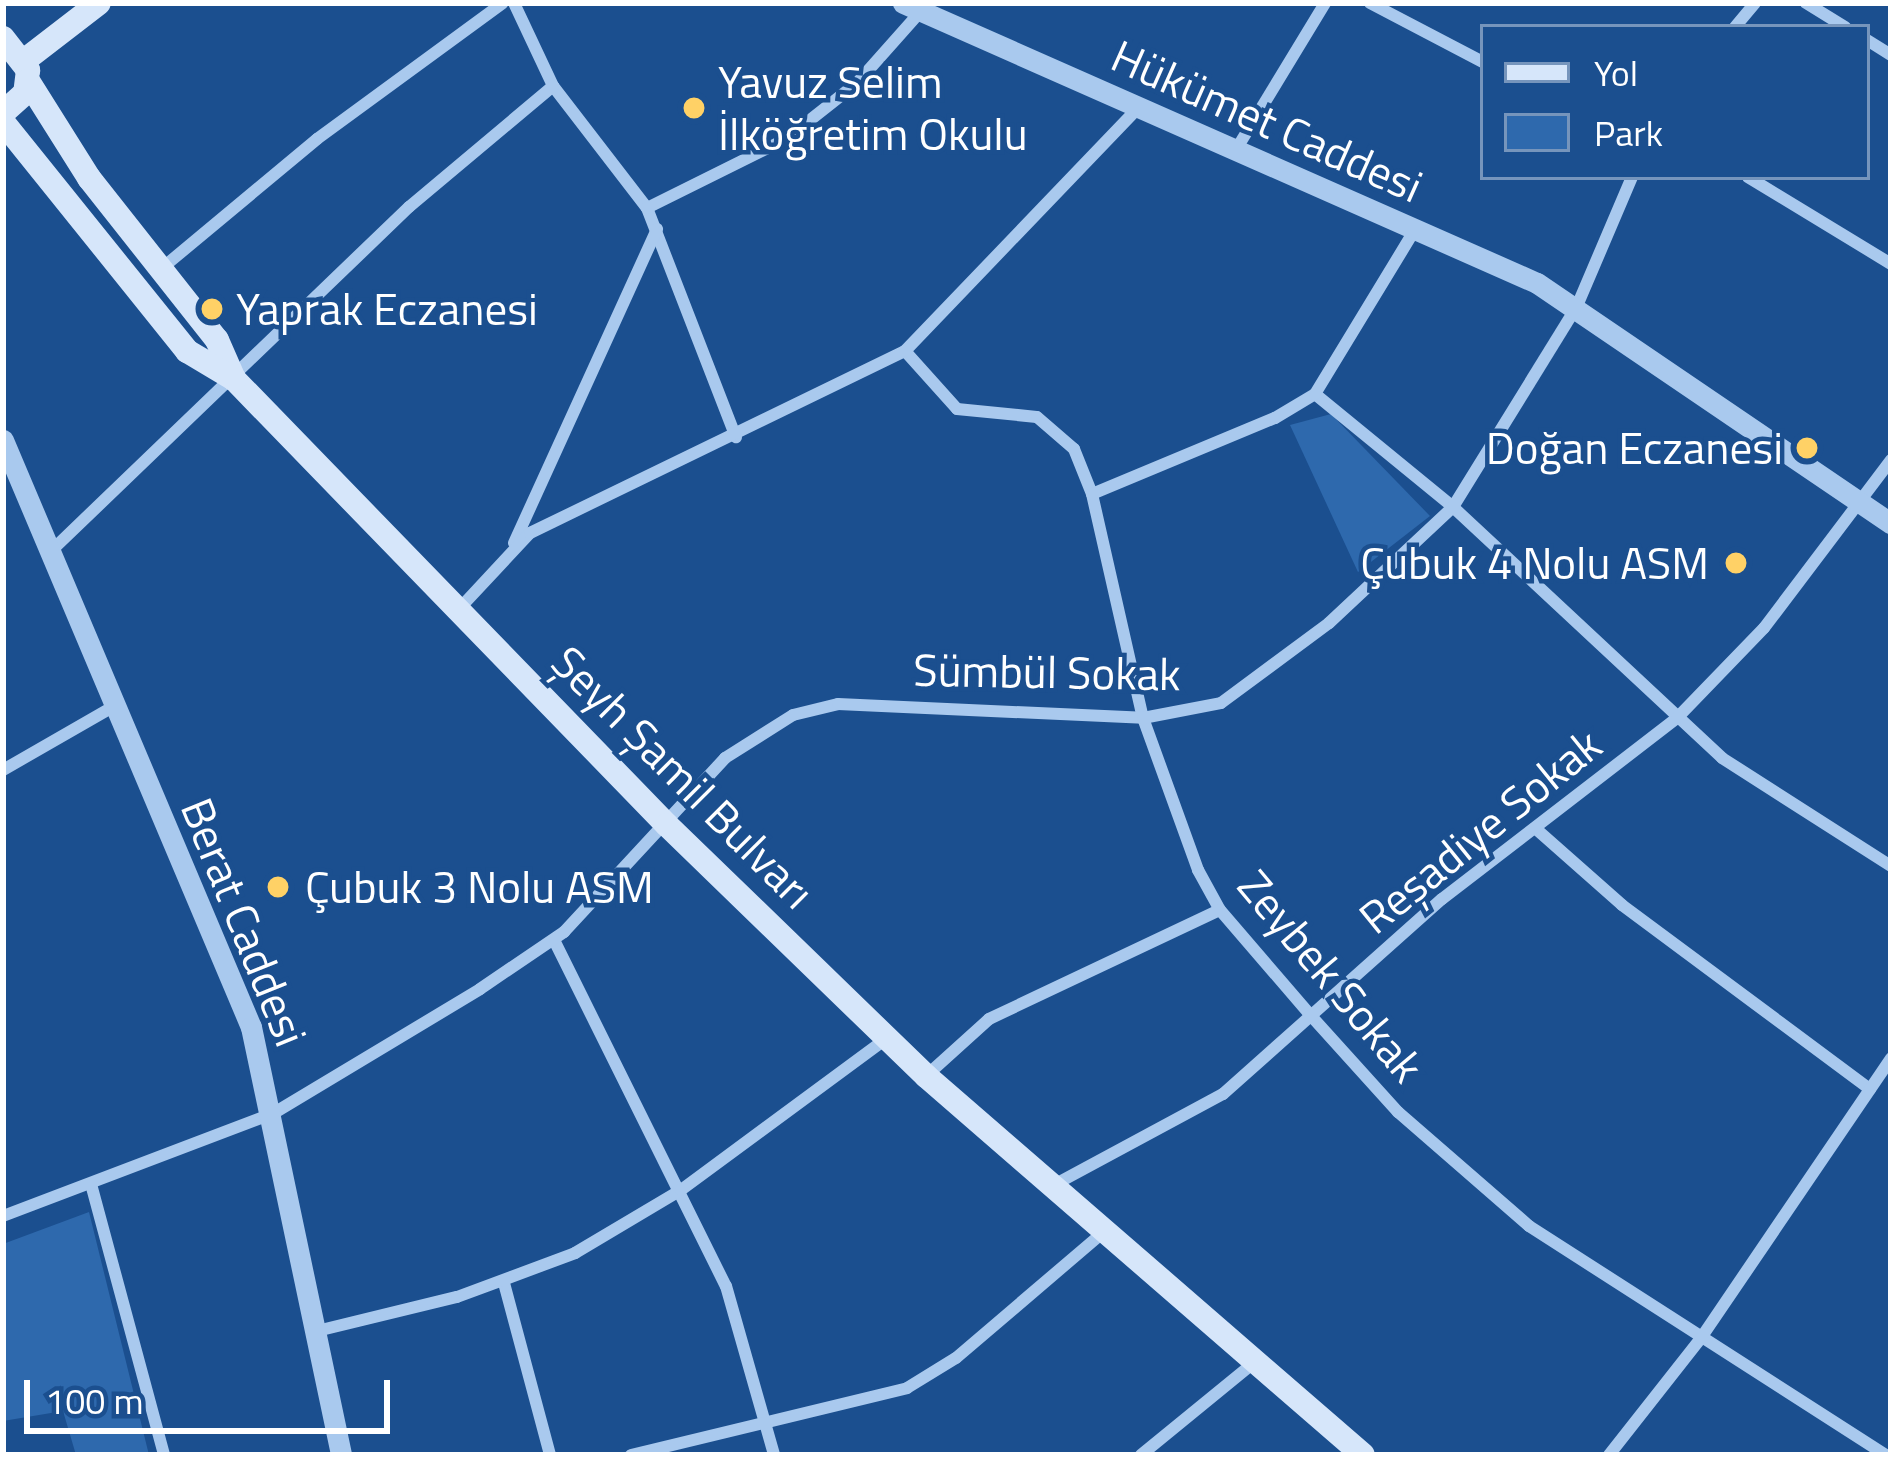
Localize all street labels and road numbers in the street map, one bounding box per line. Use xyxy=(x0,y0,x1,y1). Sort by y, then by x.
street label: Hükümet Caddesi xyxy=(1104,28,1430,214)
street label: Şeyh Şamil Bulvarı xyxy=(541,635,825,919)
street label: Sümbül Sokak xyxy=(913,643,1181,701)
street label: Reşadiye Sokak xyxy=(1348,717,1612,945)
street label: Berat Caddesi xyxy=(170,790,318,1054)
street label: Zeybek Sokak xyxy=(1227,859,1435,1093)

